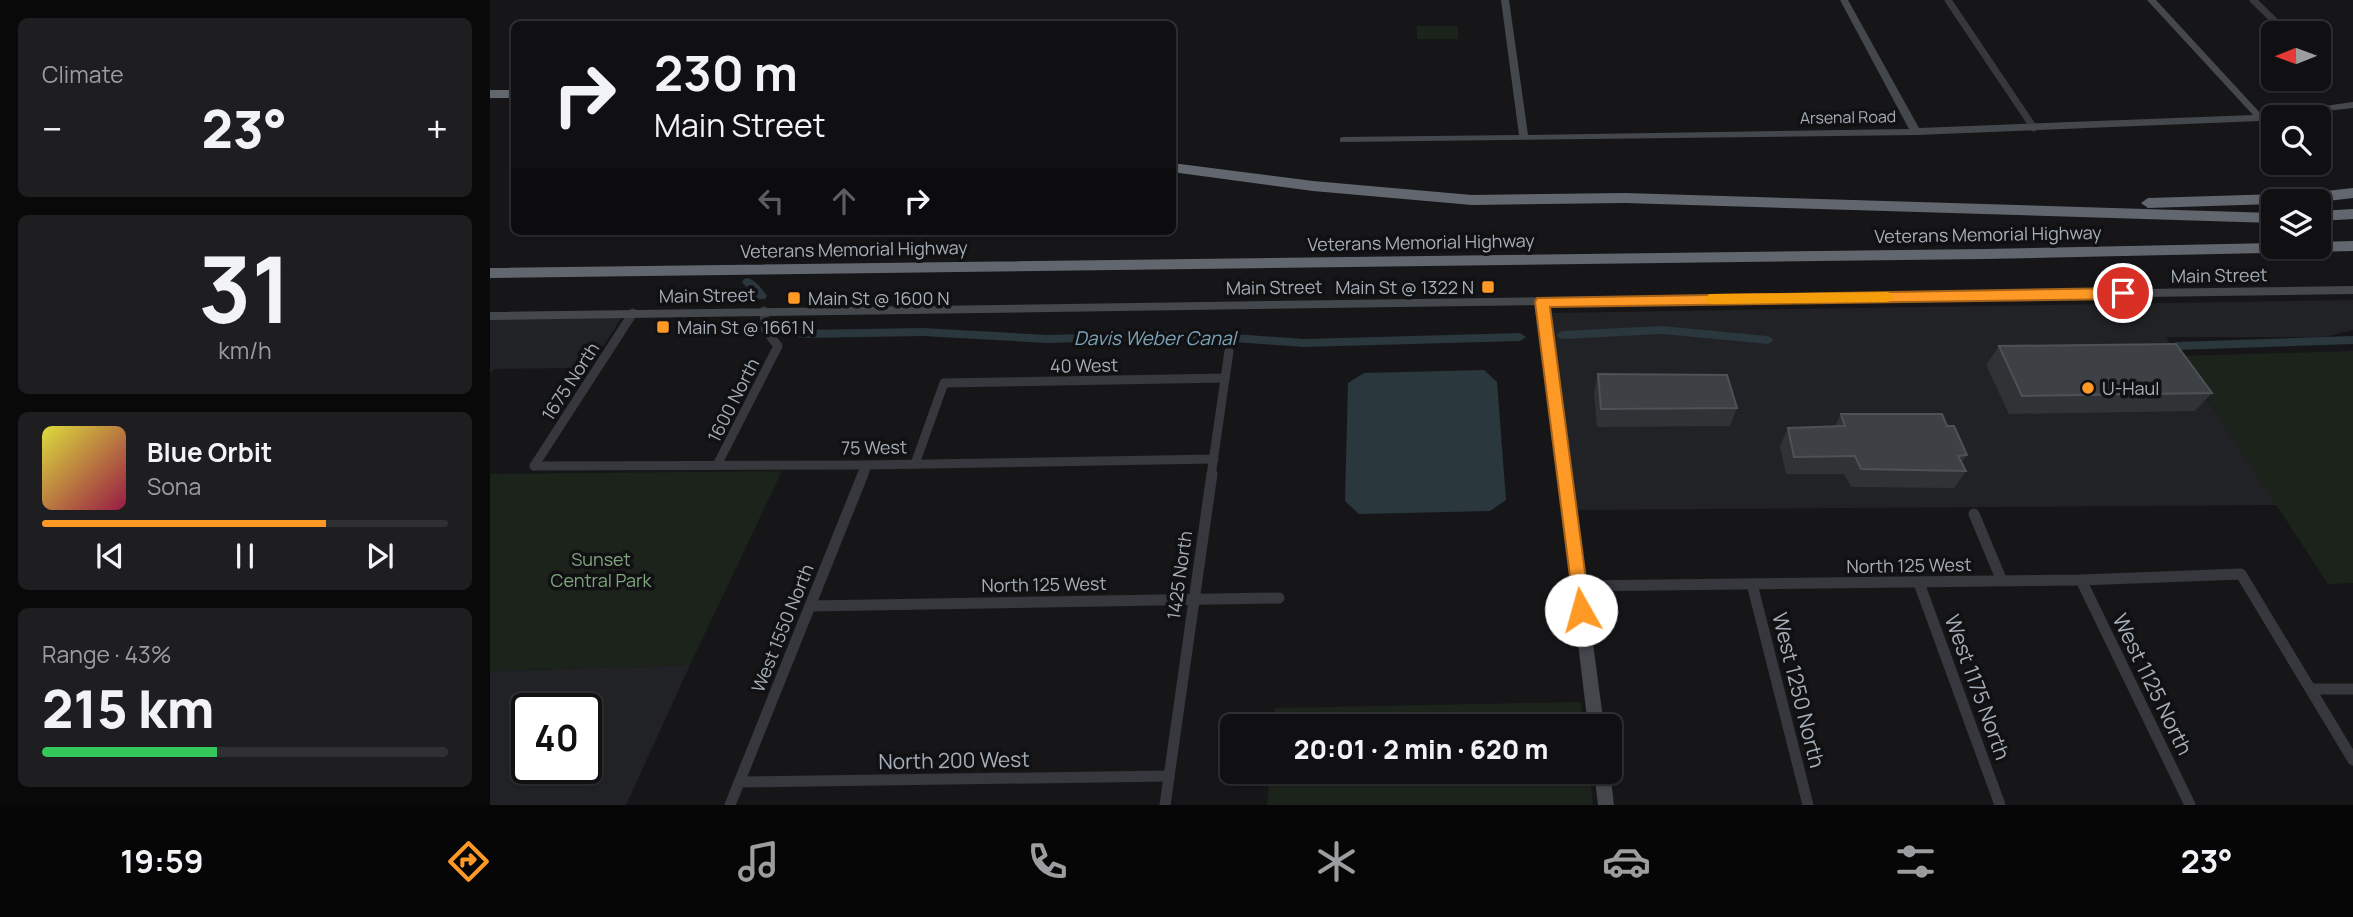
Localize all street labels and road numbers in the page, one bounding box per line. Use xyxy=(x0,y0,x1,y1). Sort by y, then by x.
street label: Arsenal Road xyxy=(1800,105,1896,129)
street label: Veterans Memorial Highway xyxy=(1874,220,2102,248)
street label: Veterans Memorial Highway xyxy=(1307,228,1535,256)
street label: Veterans Memorial Highway xyxy=(740,235,968,263)
street label: Main Street xyxy=(2171,262,2267,288)
street label: Main Street xyxy=(1226,274,1322,300)
street label: Main Street xyxy=(659,282,755,308)
street label: 1675 North xyxy=(536,337,604,425)
street label: 40 West xyxy=(1050,352,1118,378)
street label: 1600 North xyxy=(702,354,764,446)
street label: 75 West xyxy=(841,434,907,460)
street label: 1425 North xyxy=(1161,529,1197,621)
street label: North 125 West xyxy=(1846,552,1972,578)
street label: West 1550 North xyxy=(745,560,819,696)
street label: North 125 West xyxy=(981,571,1107,597)
street label: West 1125 North xyxy=(2107,609,2199,759)
street label: West 1250 North xyxy=(1766,610,1832,770)
street label: West 1175 North xyxy=(1939,610,2017,764)
street label: North 200 West xyxy=(878,745,1030,775)

